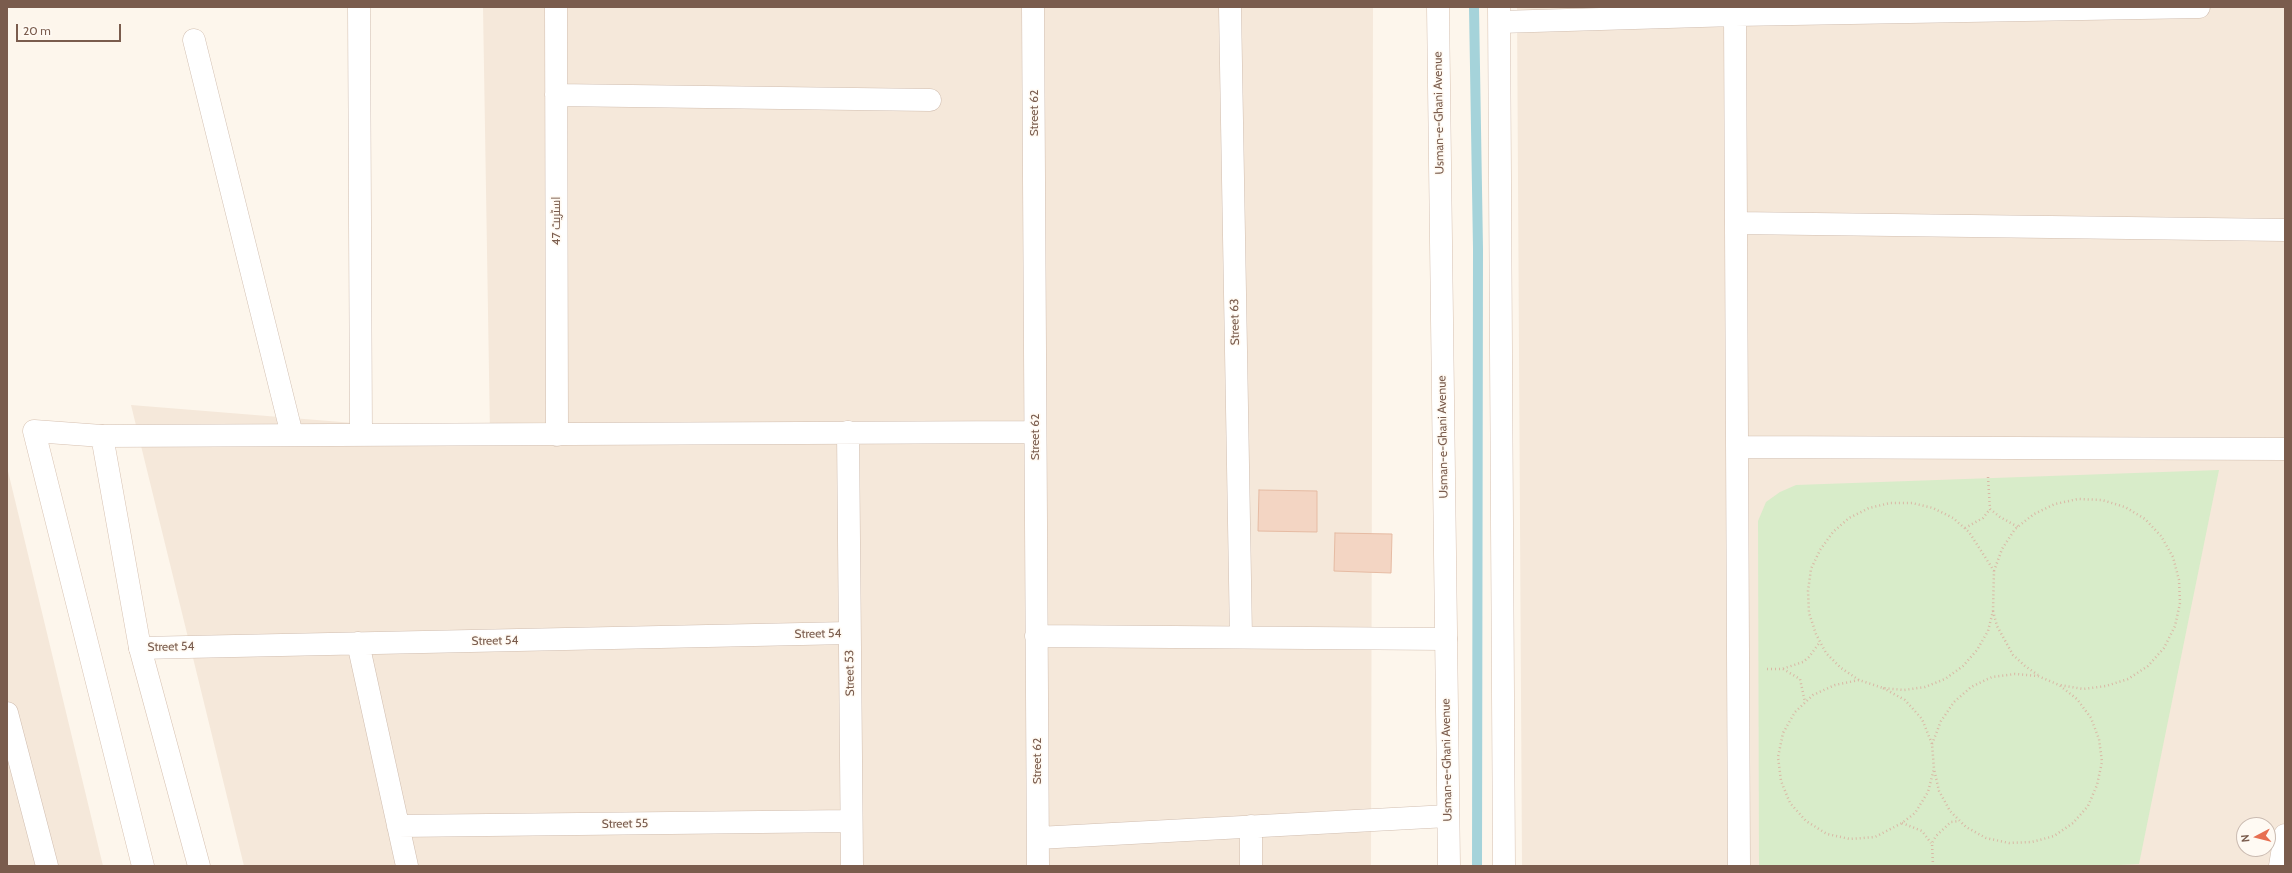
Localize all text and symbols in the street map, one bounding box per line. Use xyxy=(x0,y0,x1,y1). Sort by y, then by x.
scale bar xyxy=(18,16,123,42)
text: 20 m xyxy=(23,23,51,38)
street label: Usman-e-Ghani Avenue xyxy=(1431,51,1447,175)
street label: Street 62 xyxy=(1027,90,1041,136)
street label: اسٹریٹ 47 xyxy=(549,197,563,245)
street label: Street 63 xyxy=(1227,298,1243,346)
street label: Usman-e-Ghani Avenue xyxy=(1435,375,1451,499)
street label: Street 62 xyxy=(1028,414,1042,460)
street label: Street 54 xyxy=(794,626,842,642)
street label: Street 54 xyxy=(471,633,519,649)
street label: Street 54 xyxy=(147,639,195,655)
street label: Street 53 xyxy=(842,650,858,696)
street label: Usman-e-Ghani Avenue xyxy=(1439,698,1455,822)
street label: Street 62 xyxy=(1030,738,1044,784)
street label: Street 55 xyxy=(602,816,648,832)
north arrow xyxy=(2236,817,2276,857)
text: N xyxy=(2238,834,2253,843)

